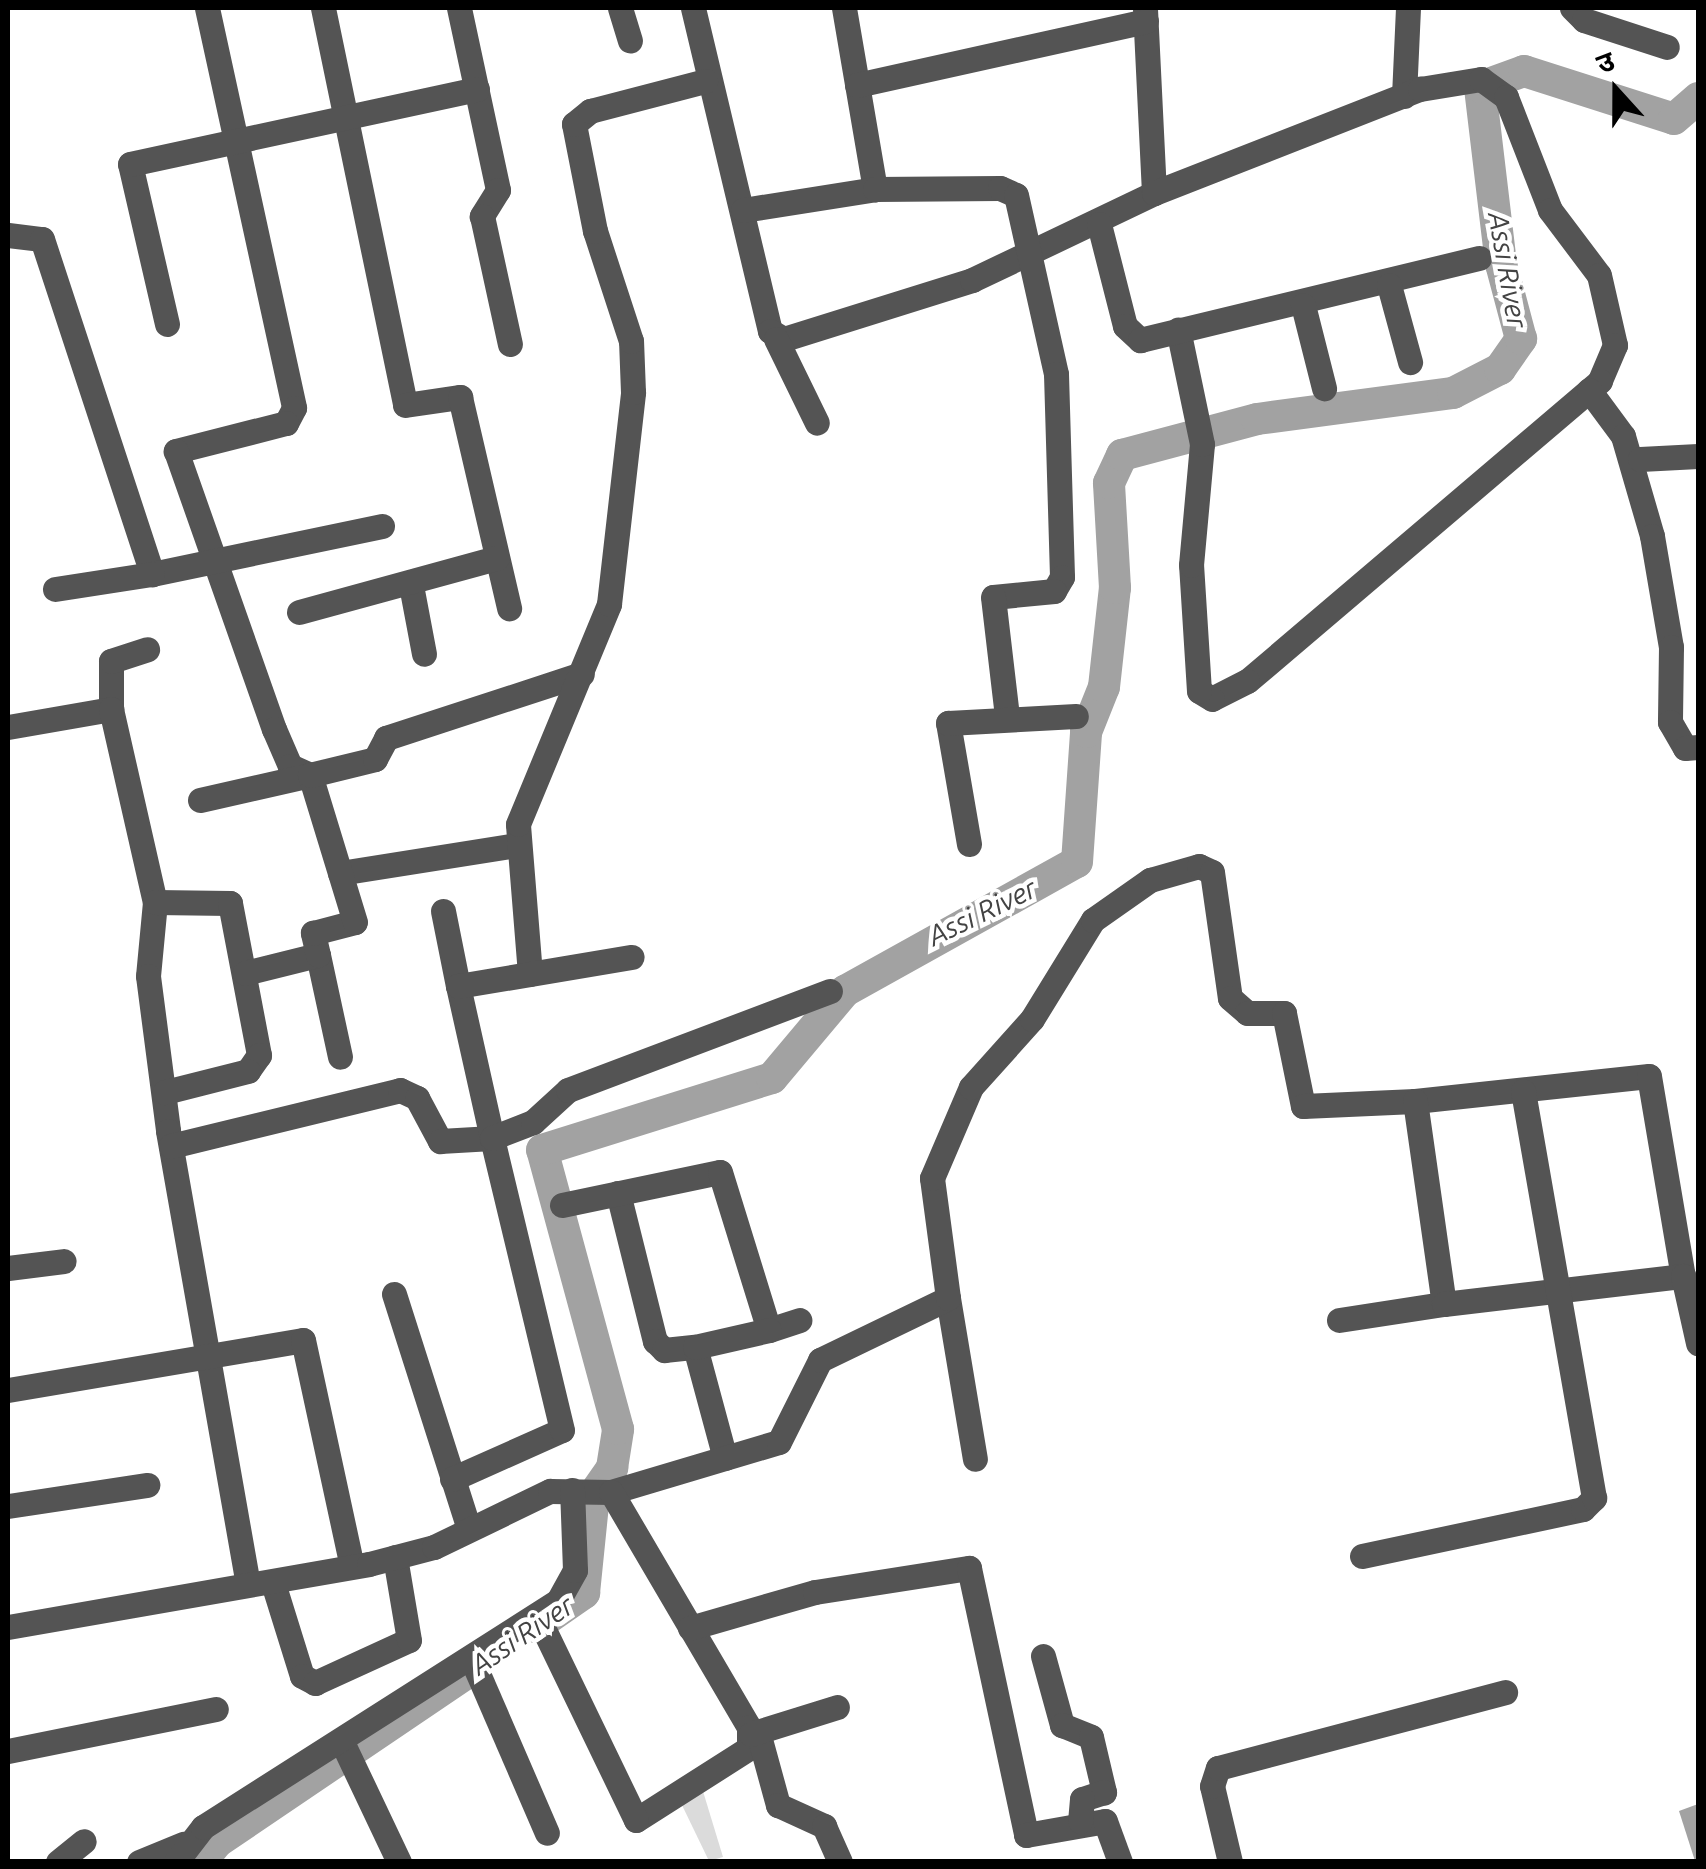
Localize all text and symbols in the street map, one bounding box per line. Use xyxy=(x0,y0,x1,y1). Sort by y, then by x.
north arrow xyxy=(1566,40,1666,140)
text: उ xyxy=(1592,44,1618,79)
water label: Assi River xyxy=(1481,209,1535,331)
water label: Assi River xyxy=(922,871,1042,953)
water label: Assi River xyxy=(464,1588,580,1682)

